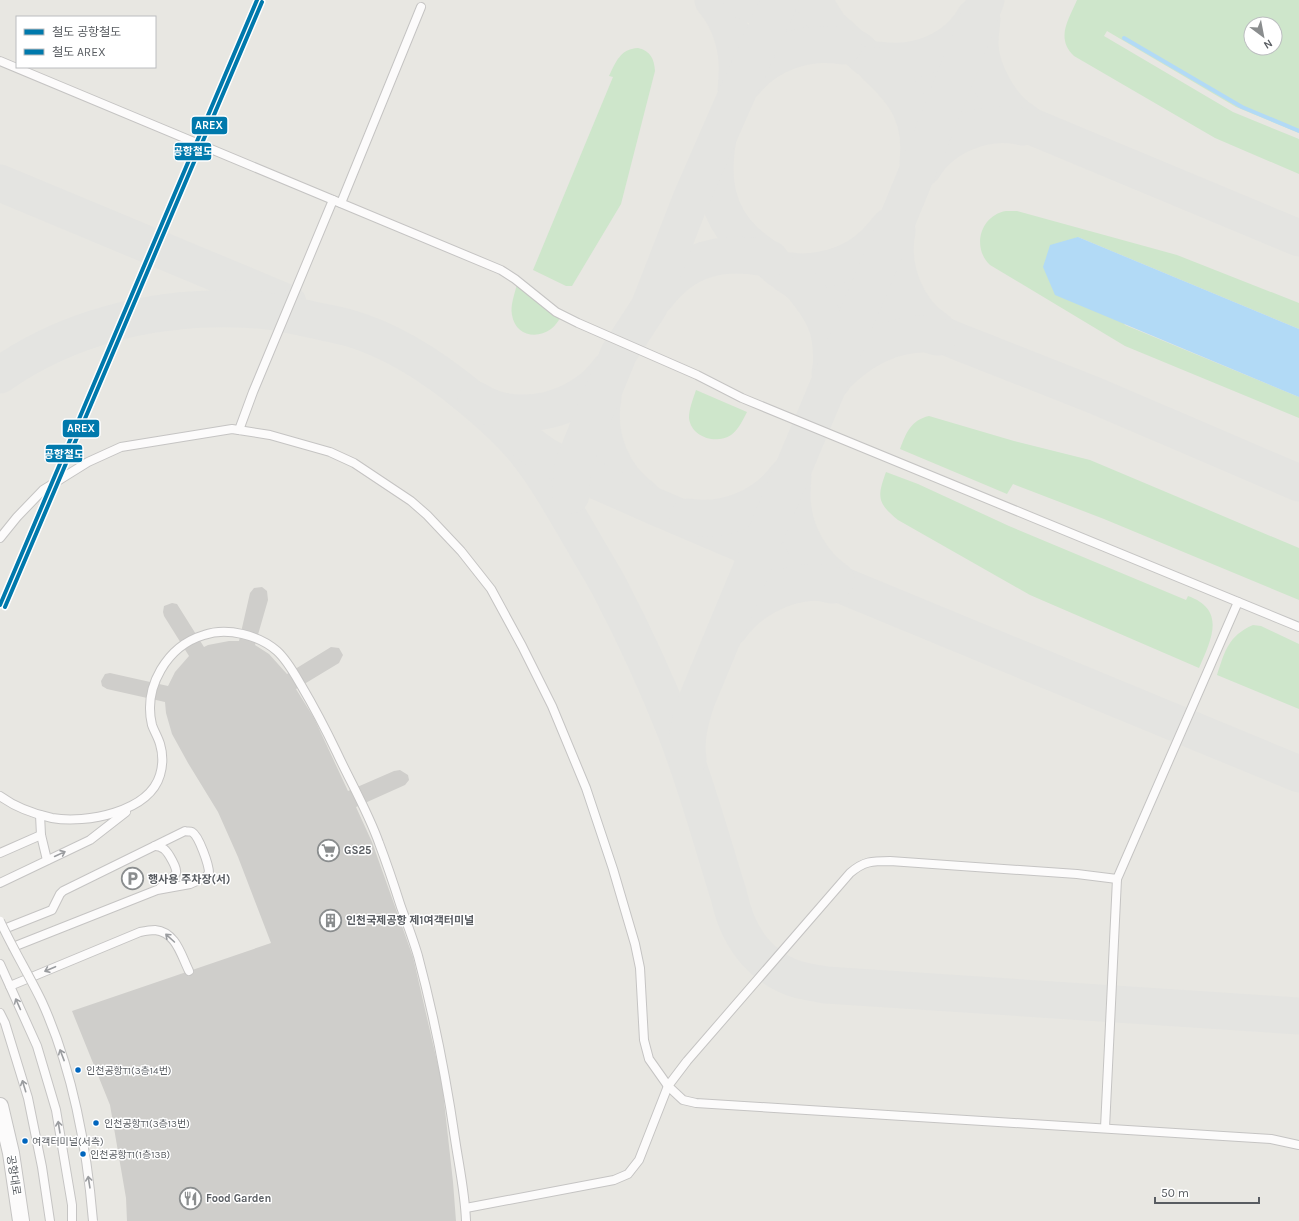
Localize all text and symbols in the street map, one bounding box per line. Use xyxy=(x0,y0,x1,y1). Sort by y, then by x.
legend xyxy=(16,16,156,68)
north arrow xyxy=(1243,16,1283,56)
text: 철도 공항철도 xyxy=(52,25,121,39)
text: N xyxy=(1261,36,1275,52)
text: 철도 AREX xyxy=(52,45,106,59)
line badge: AREX xyxy=(191,116,228,135)
text: AREX xyxy=(195,119,223,132)
line badge: 공항철도 xyxy=(174,142,212,161)
text: 공항철도 xyxy=(173,145,213,158)
line badge: AREX xyxy=(62,419,100,438)
text: AREX xyxy=(67,422,95,435)
line badge: 공항철도 xyxy=(45,444,83,463)
text: 공항철도 xyxy=(44,448,84,461)
supermarket icon: GS25 xyxy=(316,837,342,863)
place label: GS25 xyxy=(344,844,372,857)
one-way arrow xyxy=(54,849,66,857)
parking icon: 행사용 주차장(서) xyxy=(120,866,146,892)
place label: 행사용 주차장(서) xyxy=(148,873,230,886)
building icon: 인천국제공항 제1여객터미널 xyxy=(318,907,344,933)
place label: 인천국제공항 제1여객터미널 xyxy=(346,914,474,927)
one-way arrow xyxy=(165,933,175,942)
one-way arrow xyxy=(45,966,57,974)
one-way arrow xyxy=(14,998,22,1010)
one-way arrow xyxy=(57,1050,65,1062)
marker: 인천공항T1(3층14번) xyxy=(73,1065,83,1075)
place label: 인천공항T1(3층14번) xyxy=(86,1065,171,1077)
one-way arrow xyxy=(20,1080,27,1093)
marker: 인천공항T1(3층13번) xyxy=(91,1118,101,1128)
place label: 인천공항T1(3층13번) xyxy=(104,1118,190,1130)
one-way arrow xyxy=(55,1121,63,1134)
marker: 여객터미널(서측) xyxy=(20,1136,30,1146)
place label: 여객터미널(서측) xyxy=(32,1136,104,1148)
marker: 인천공항T1(1층13B) xyxy=(78,1149,88,1159)
place label: 인천공항T1(1층13B) xyxy=(90,1149,170,1161)
street label: 공항대로 xyxy=(4,1154,23,1196)
one-way arrow xyxy=(85,1176,93,1189)
scale bar xyxy=(1155,1179,1259,1205)
restaurant icon: Food Garden xyxy=(178,1185,204,1211)
text: 50 m xyxy=(1161,1186,1189,1200)
place label: Food Garden xyxy=(206,1192,271,1205)

